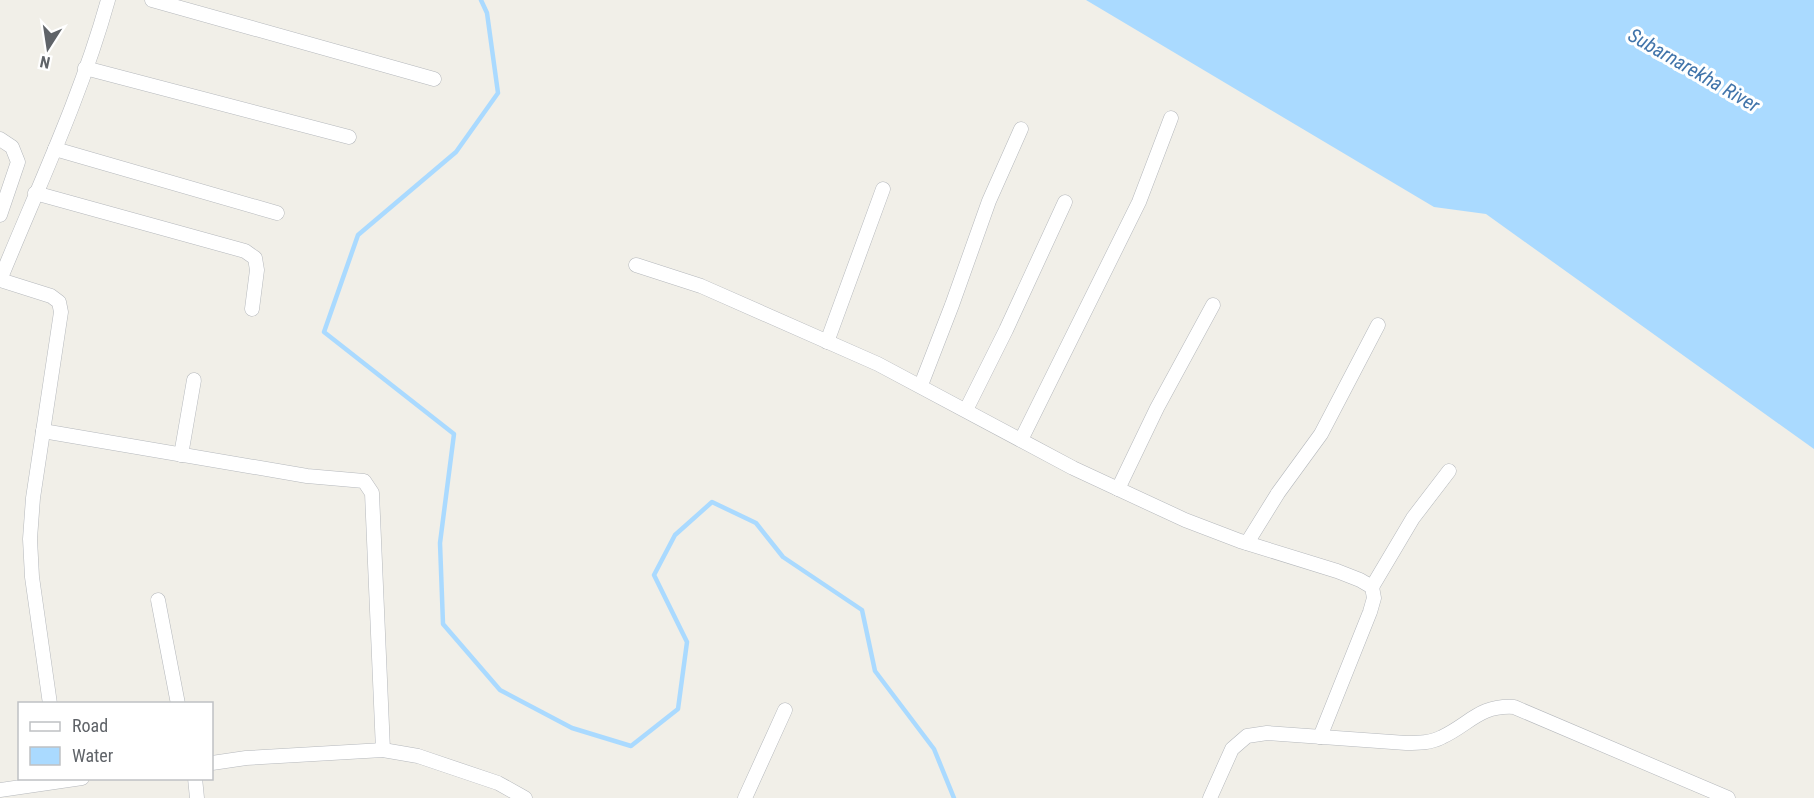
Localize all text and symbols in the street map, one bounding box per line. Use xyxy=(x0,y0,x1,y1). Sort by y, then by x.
north arrow xyxy=(18,18,78,78)
water label: Subarnarekha River xyxy=(1624,23,1765,118)
text: N xyxy=(38,52,52,72)
legend xyxy=(18,702,213,780)
text: Road xyxy=(72,715,108,736)
text: Water xyxy=(72,745,114,766)

